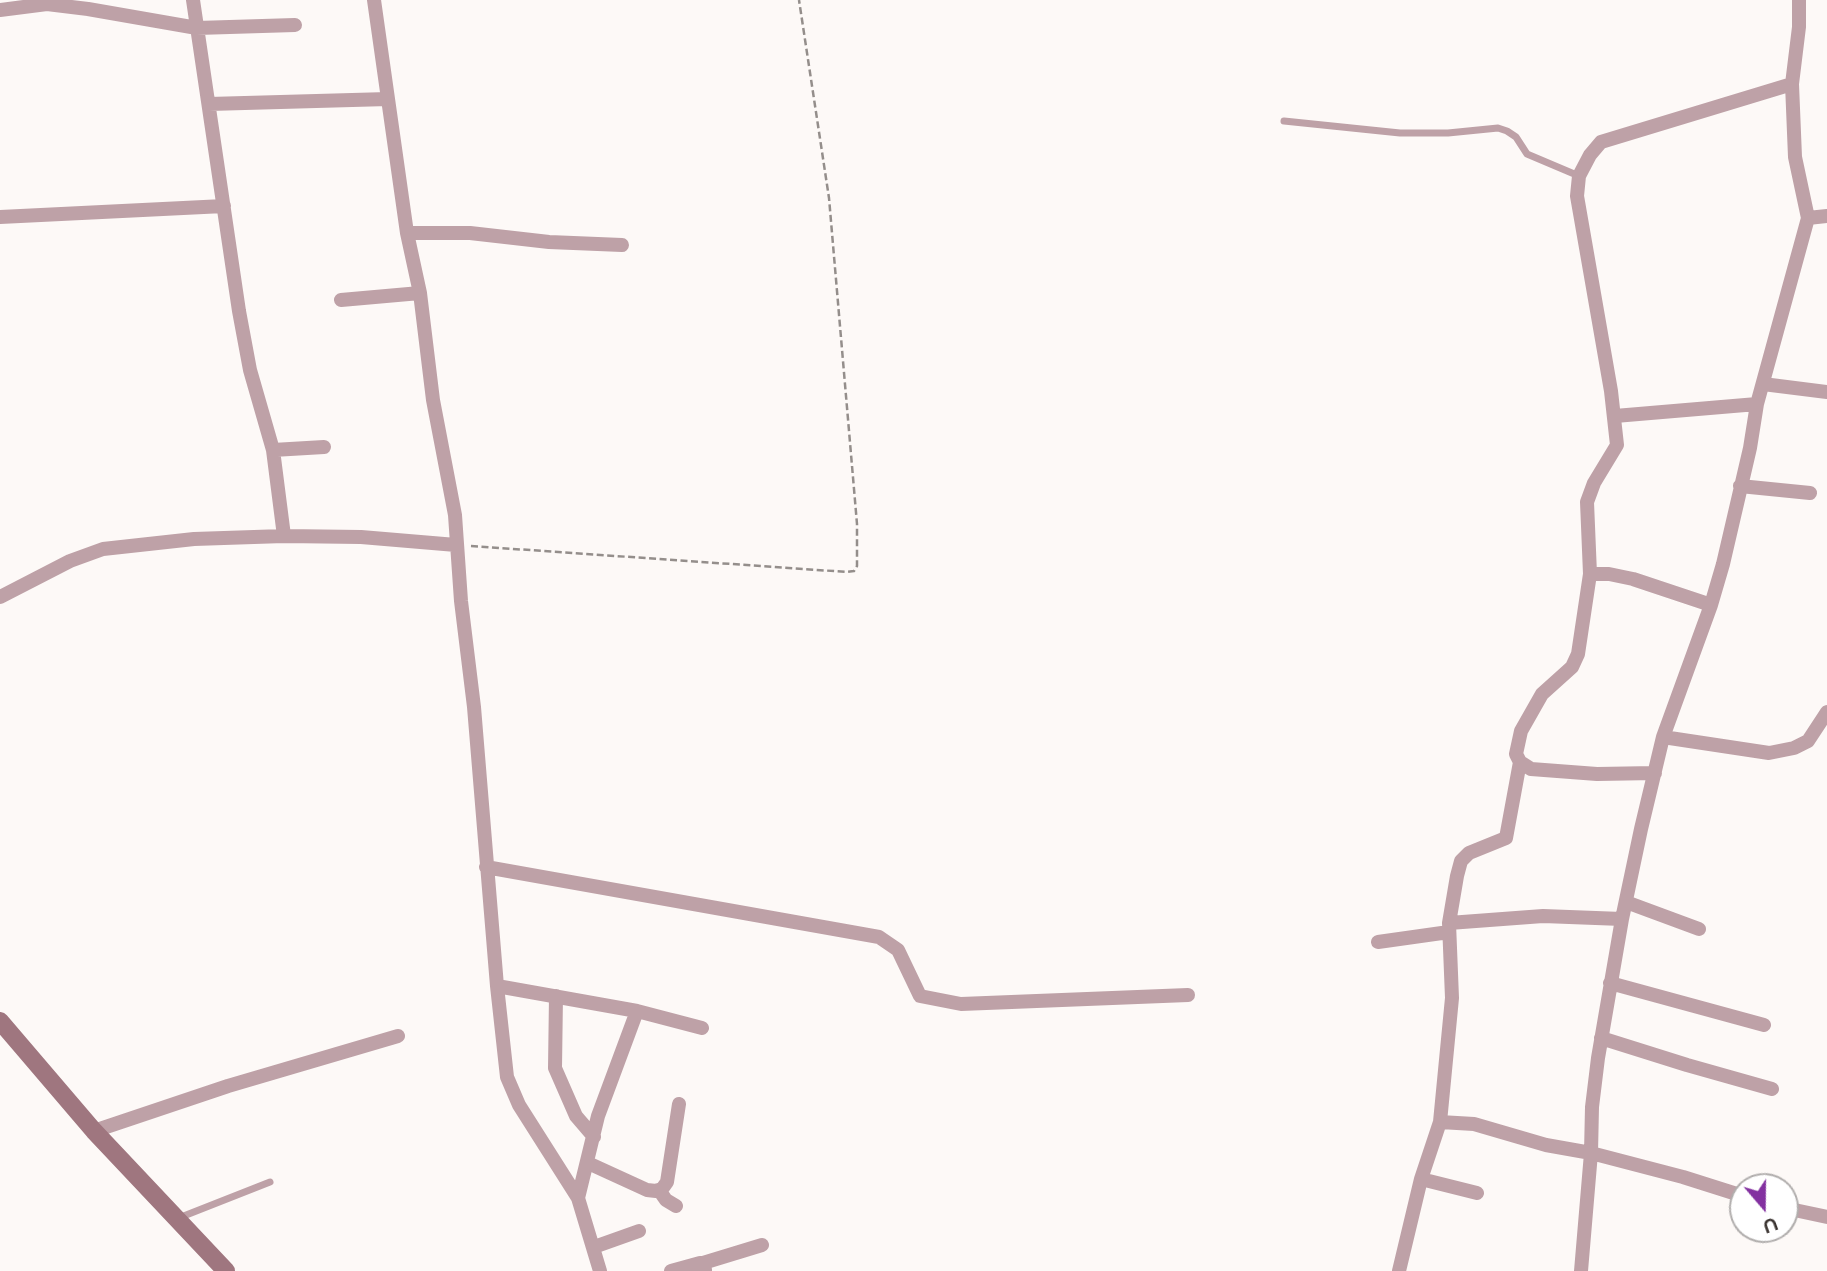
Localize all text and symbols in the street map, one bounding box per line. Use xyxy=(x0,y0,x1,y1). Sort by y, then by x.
north arrow xyxy=(1729,1173,1799,1243)
text: U xyxy=(1760,1213,1781,1239)

